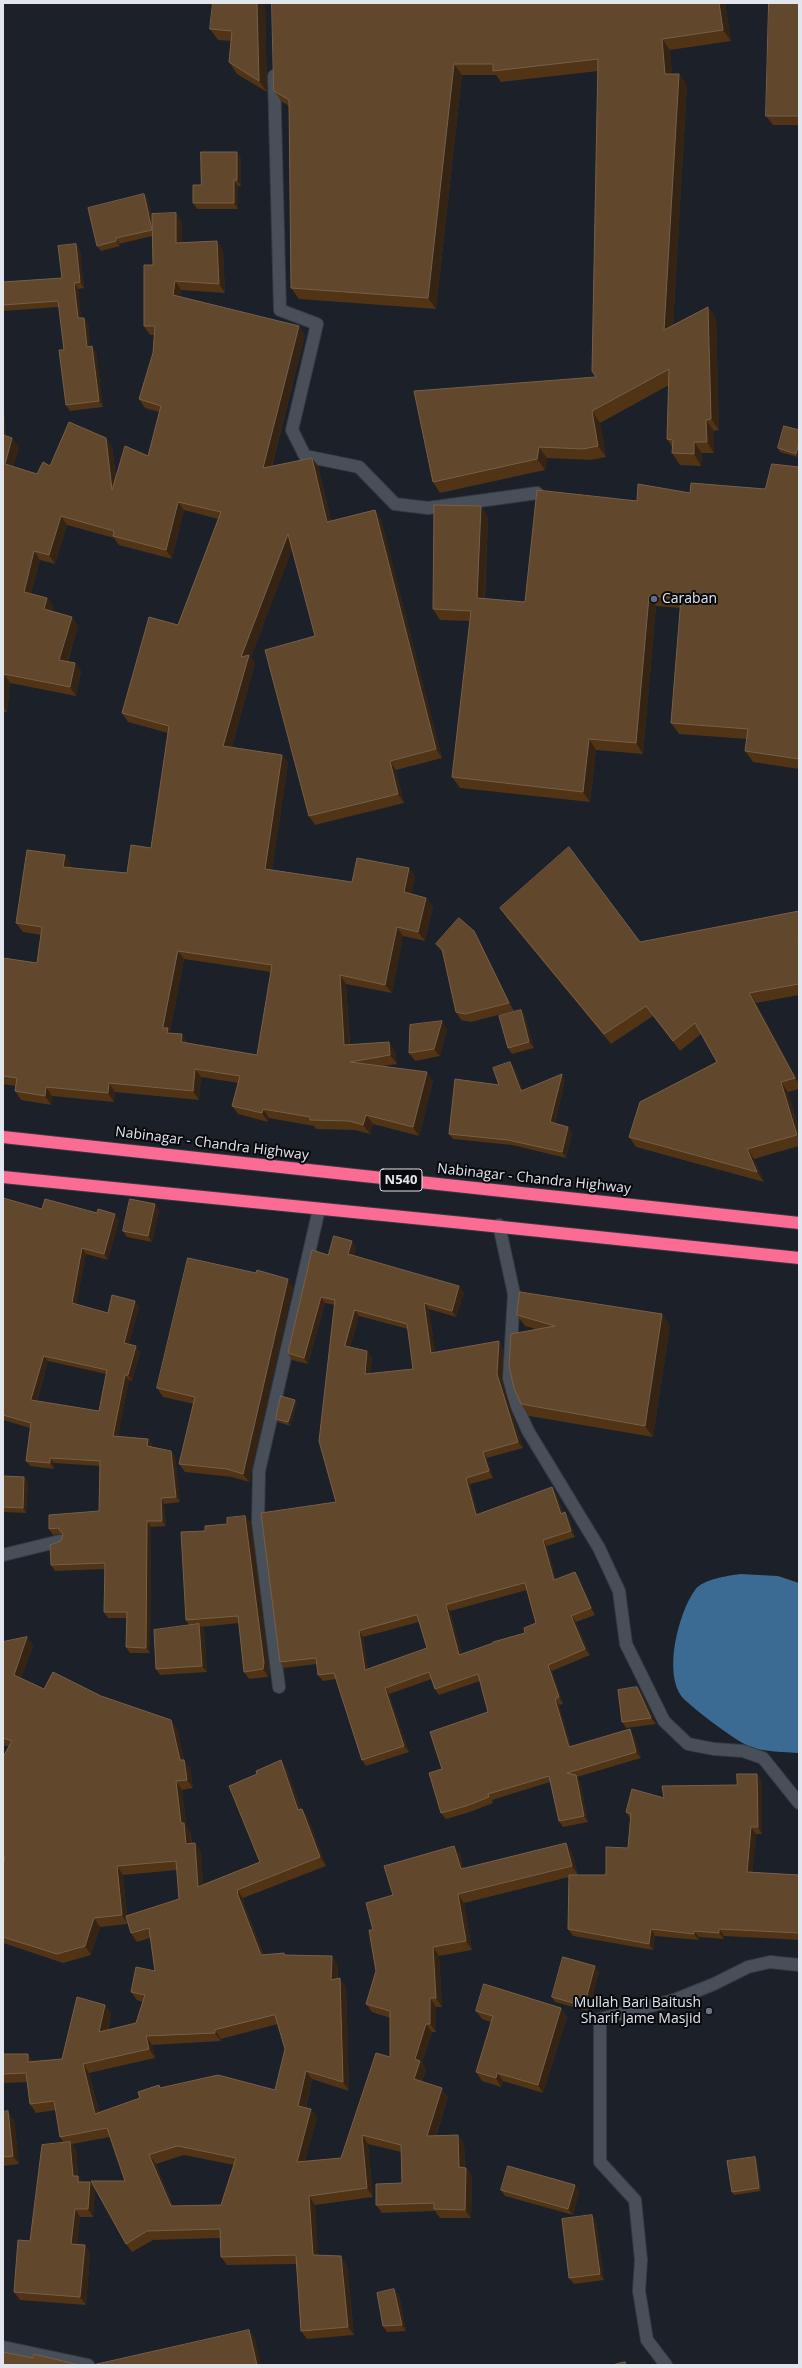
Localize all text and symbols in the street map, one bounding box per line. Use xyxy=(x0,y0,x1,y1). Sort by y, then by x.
place label: Caraban xyxy=(662,591,717,607)
marker: Caraban xyxy=(649,594,659,604)
street label: Nabinagar - Chandra Highway xyxy=(114,1124,310,1164)
street label: Nabinagar - Chandra Highway xyxy=(436,1160,632,1198)
road number: N540 xyxy=(380,1169,422,1191)
place label: Mullah Bari Baitush Sharif Jame Masjid xyxy=(574,1995,701,2028)
marker: Mullah Bari Baitush Sharif Jame Masjid xyxy=(704,2006,714,2016)

